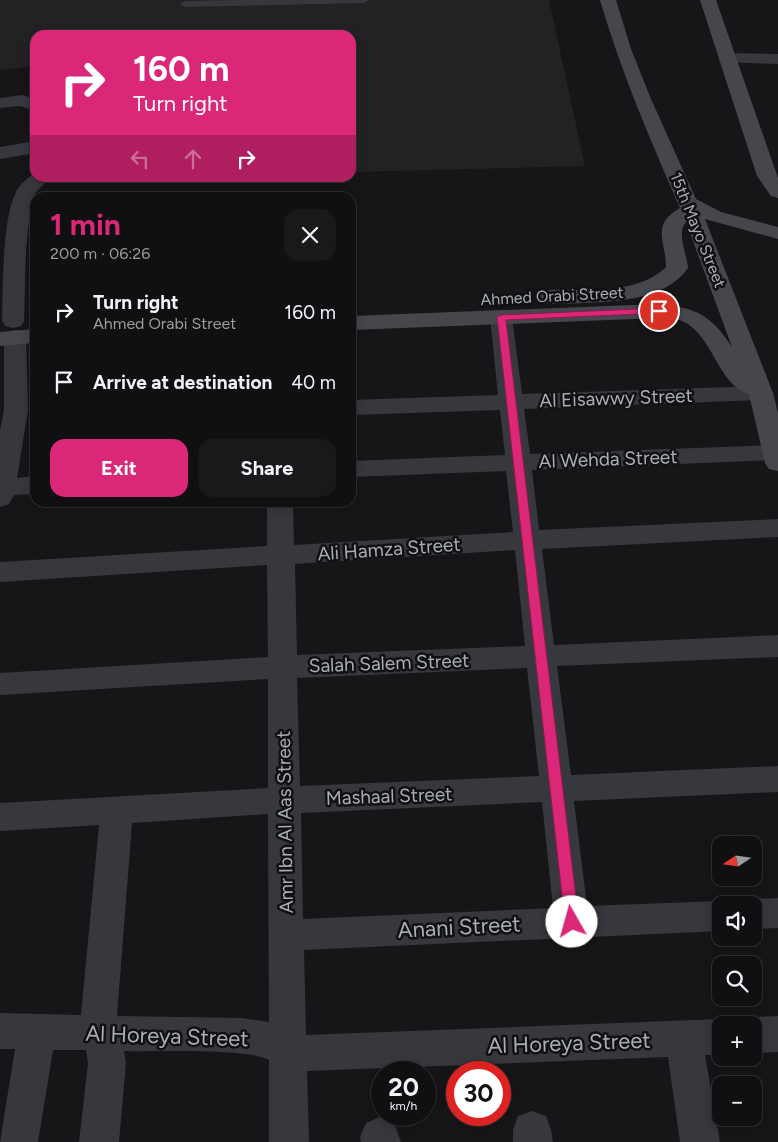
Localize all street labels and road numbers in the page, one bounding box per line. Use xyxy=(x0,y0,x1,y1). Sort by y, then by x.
street label: 15th Mayo Street xyxy=(666,170,730,290)
street label: Ahmed Orabi Street xyxy=(480,283,624,309)
street label: Al Eisawwy Street xyxy=(539,384,693,412)
street label: Al Wehda Street xyxy=(538,445,678,473)
street label: Ali Hamza Street xyxy=(317,533,461,565)
street label: Salah Salem Street xyxy=(308,649,470,677)
street label: Amr Ibn Al Aas Street xyxy=(272,730,298,914)
street label: Mashaal Street xyxy=(325,782,453,810)
street label: Anani Street xyxy=(397,910,521,944)
street label: Al Horeya Street xyxy=(85,1020,249,1052)
street label: Al Horeya Street xyxy=(487,1027,651,1059)

